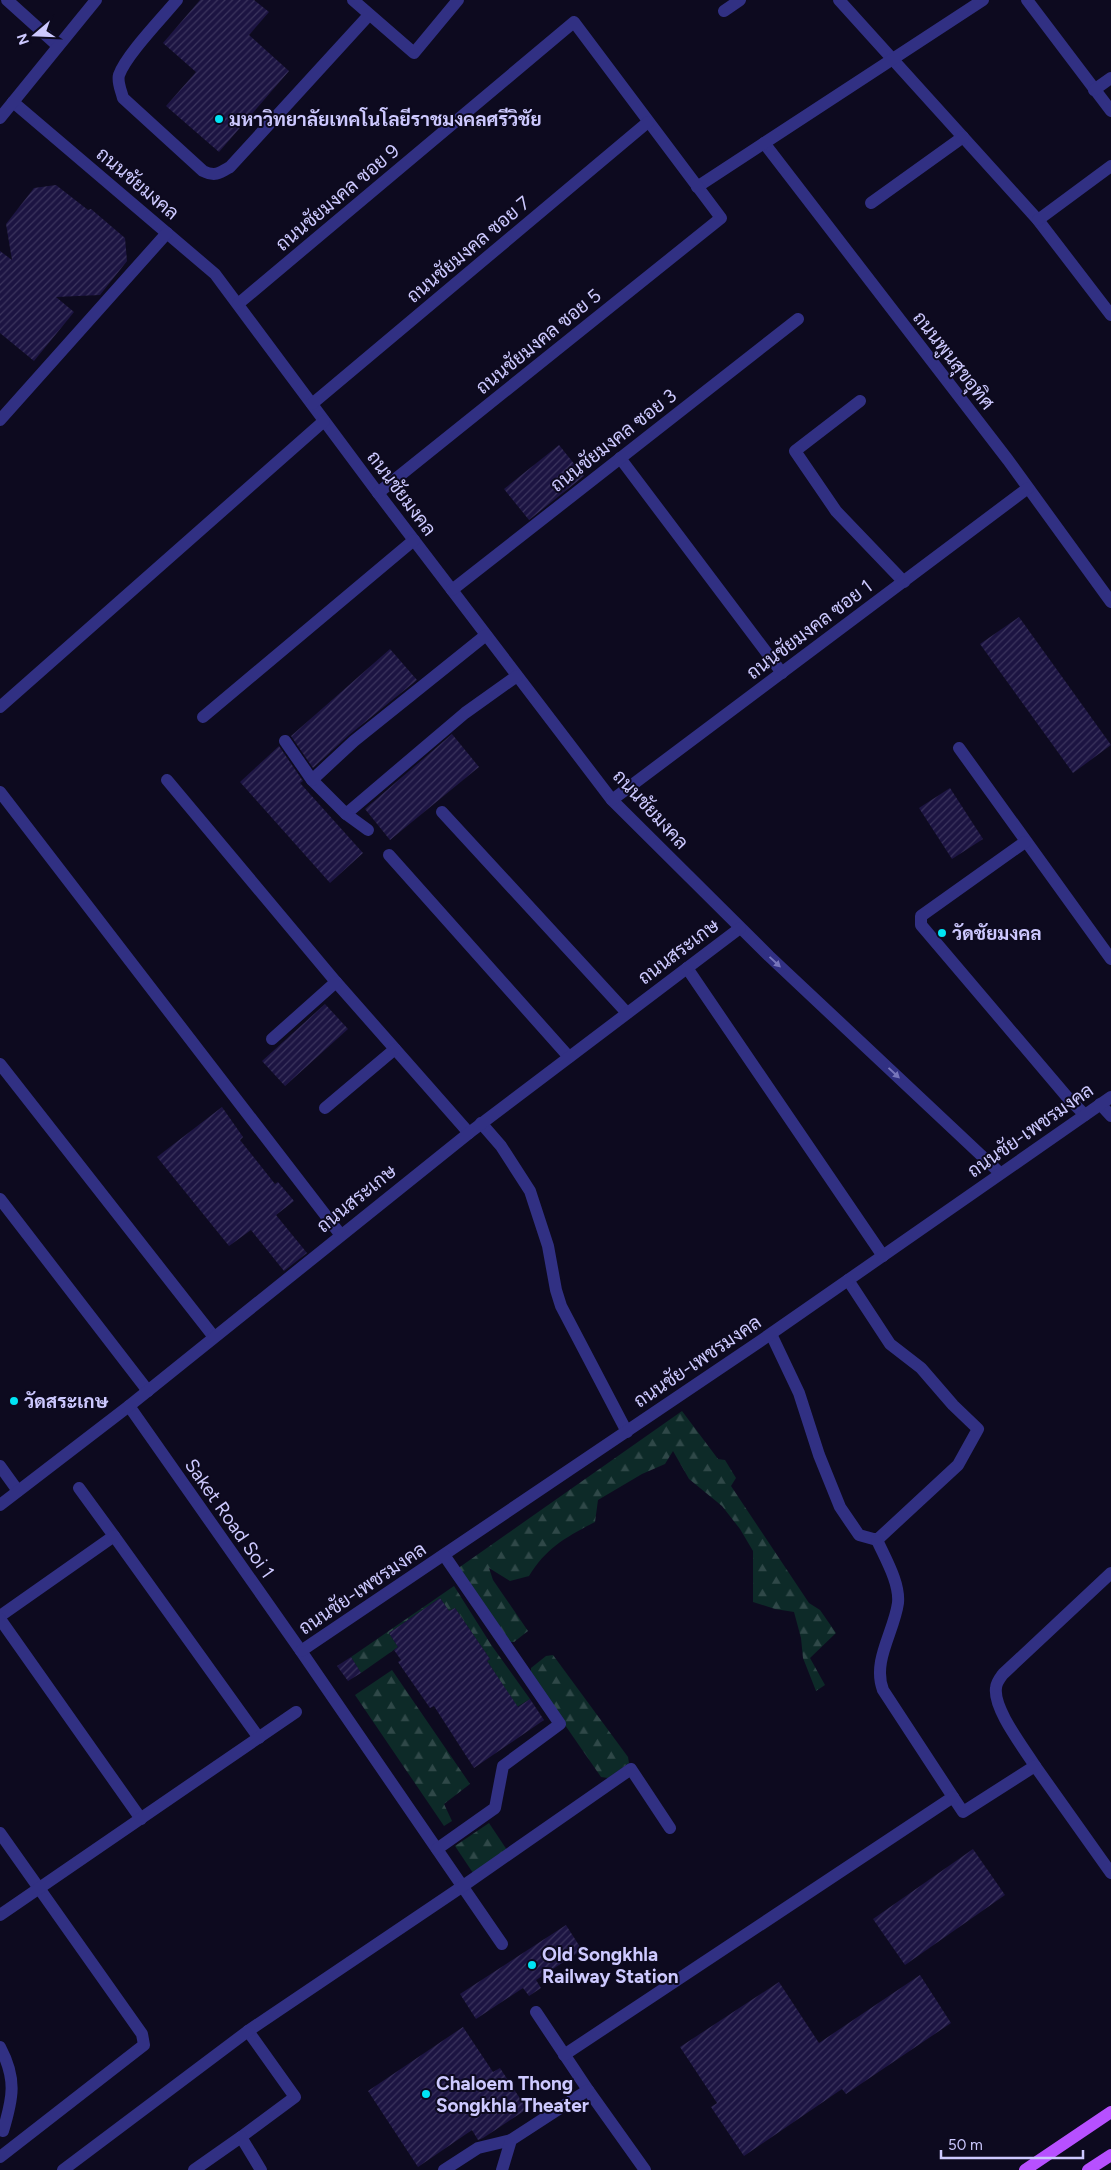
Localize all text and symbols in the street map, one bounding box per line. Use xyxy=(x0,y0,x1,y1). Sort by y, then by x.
north arrow xyxy=(10,10,60,60)
text: N xyxy=(13,31,33,47)
place label: มหาวิทยาลัยเทคโนโลยีราชมงคลศรีวิชัย xyxy=(229,107,542,131)
marker: มหาวิทยาลัยเทคโนโลยีราชมงคลศรีวิชัย xyxy=(213,113,225,125)
street label: ถนนชัยมงคล ซอย 9 xyxy=(271,139,404,256)
street label: ถนนชัยมงคล xyxy=(92,142,184,224)
street label: ถนนชัยมงคล ซอย 7 xyxy=(402,191,535,308)
street label: ถนนชัยมงคล ซอย 5 xyxy=(471,284,606,399)
street label: ถนนพูนสุขอุทิศ xyxy=(907,307,999,415)
street label: ถนนชัยมงคล ซอย 3 xyxy=(546,384,681,497)
street label: ถนนชัยมงคล xyxy=(362,446,441,540)
street label: ถนนชัยมงคล ซอย 1 xyxy=(742,575,877,684)
street label: ถนนชัยมงคล xyxy=(608,765,693,854)
street label: ถนนสระเกษ xyxy=(633,913,724,989)
place label: วัดชัยมงคล xyxy=(952,922,1042,945)
marker: วัดชัยมงคล xyxy=(936,927,948,939)
one-way arrow xyxy=(769,956,781,968)
one-way arrow xyxy=(887,1067,899,1079)
street label: ถนนชัย-เพชรมงคล xyxy=(963,1078,1098,1182)
street label: ถนนสระเกษ xyxy=(312,1159,401,1237)
street label: ถนนชัย-เพชรมงคล xyxy=(629,1310,765,1412)
place label: วัดสระเกษ xyxy=(24,1390,109,1413)
marker: วัดสระเกษ xyxy=(8,1395,20,1407)
street label: Saket Road Soi 1 xyxy=(180,1454,279,1583)
street label: ถนนชัย-เพชรมงคล xyxy=(294,1537,430,1639)
place label: Old Songkhla Railway Station xyxy=(542,1943,679,1988)
marker: Old Songkhla Railway Station xyxy=(526,1959,538,1971)
place label: Chaloem Thong Songkhla Theater xyxy=(436,2072,589,2117)
marker: Chaloem Thong Songkhla Theater xyxy=(420,2088,432,2100)
scale bar xyxy=(941,2128,1084,2160)
text: 50 m xyxy=(948,2136,983,2154)

